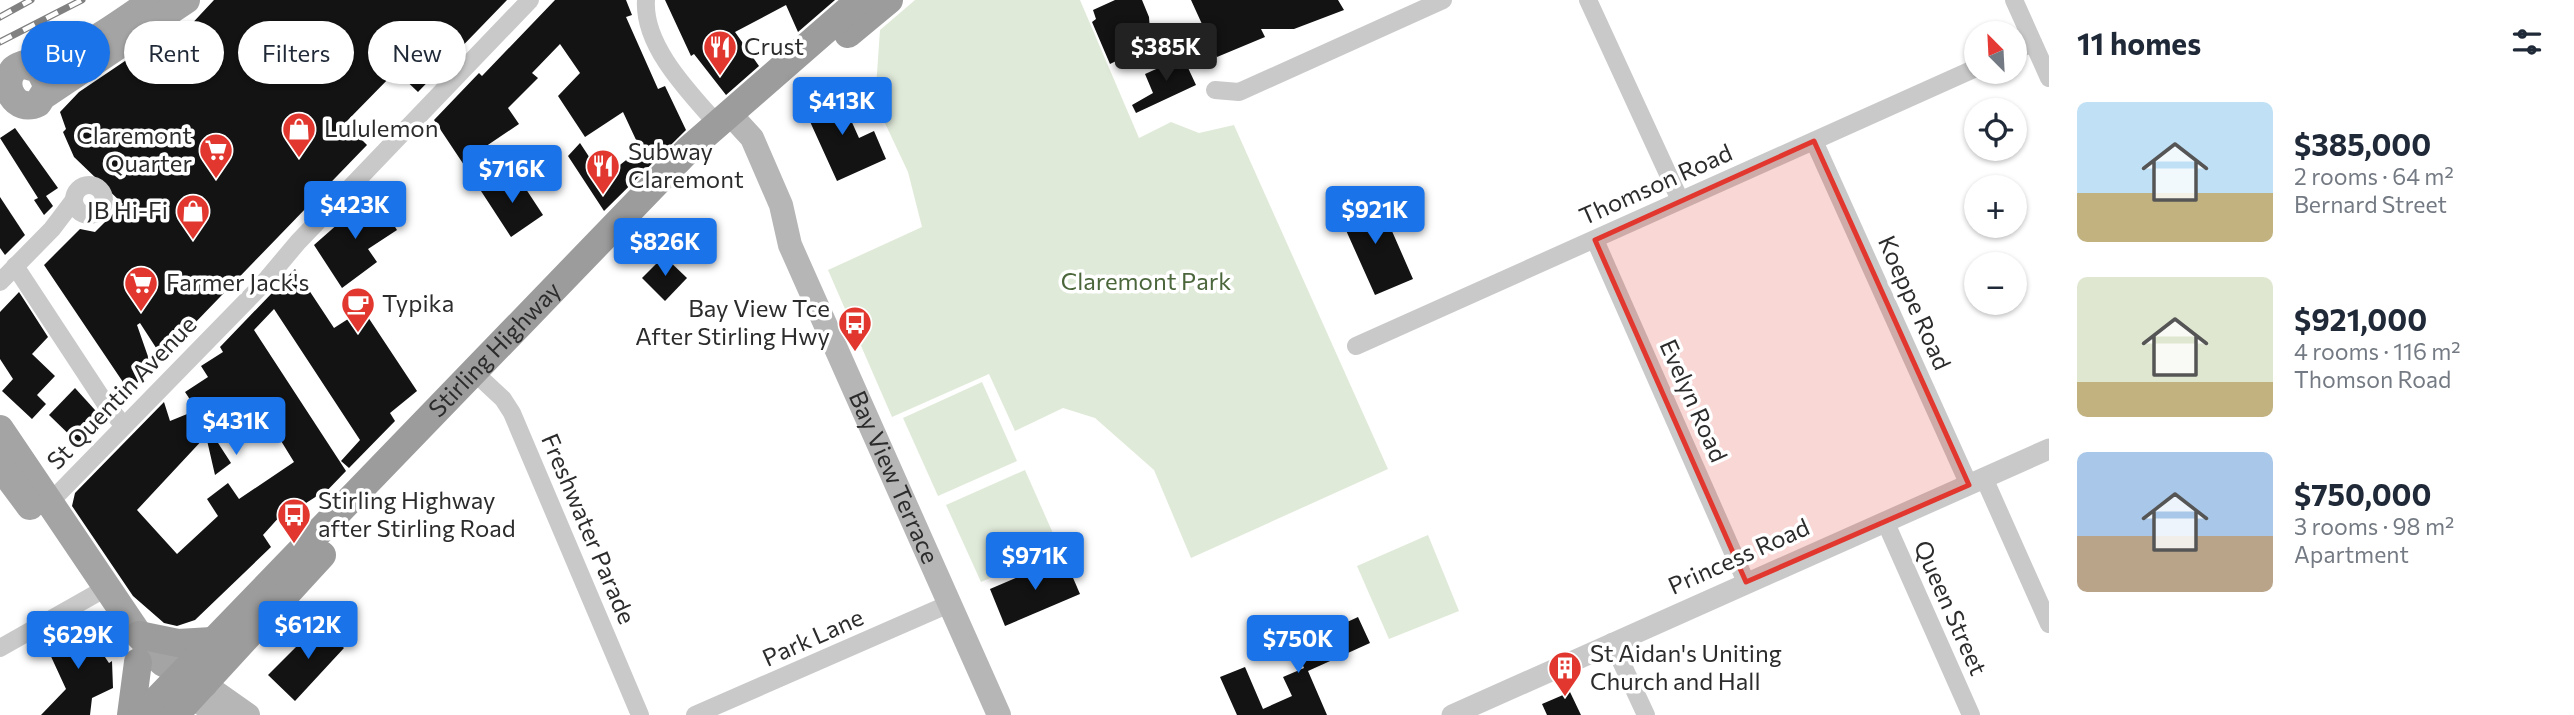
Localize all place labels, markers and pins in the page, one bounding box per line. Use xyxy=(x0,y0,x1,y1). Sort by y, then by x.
pin: $385K xyxy=(1117,24,1215,83)
restaurant icon: Crust xyxy=(701,28,739,77)
place label: Crust xyxy=(744,31,804,60)
pin: $413K xyxy=(793,78,891,137)
shop icon: Lululemon xyxy=(280,110,318,159)
place label: Lululemon xyxy=(324,113,438,142)
place label: Claremont Quarter xyxy=(76,120,192,177)
supermarket icon: Claremont Quarter xyxy=(197,131,235,180)
place label: Subway Claremont xyxy=(628,136,744,193)
pin: $716K xyxy=(463,146,561,205)
restaurant icon: Subway Claremont xyxy=(584,147,622,196)
pin: $423K xyxy=(306,182,404,241)
pin: $921K xyxy=(1326,187,1424,246)
shop icon: JB Hi-Fi xyxy=(174,192,212,241)
place label: JB Hi-Fi xyxy=(87,195,168,224)
pin: $826K xyxy=(616,218,714,278)
supermarket icon: Farmer Jack's xyxy=(122,264,160,313)
place label: Farmer Jack's xyxy=(166,267,309,296)
cafe icon: Typika xyxy=(339,285,377,334)
place label: Typika xyxy=(382,288,454,317)
place label: Bay View Tce After Stirling Hwy xyxy=(635,293,830,350)
bus stop icon: Bay View Tce After Stirling Hwy xyxy=(836,304,874,353)
pin: $431K xyxy=(187,398,285,457)
place label: Stirling Highway after Stirling Road xyxy=(318,485,516,542)
bus stop icon: Stirling Highway after Stirling Road xyxy=(275,496,313,545)
pin: $971K xyxy=(986,532,1084,592)
pin: $612K xyxy=(259,602,357,661)
pin: $629K xyxy=(29,612,127,671)
pin: $750K xyxy=(1249,616,1347,675)
place label: St Aidan's Uniting Church and Hall xyxy=(1590,638,1782,695)
building icon: St Aidan's Uniting Church and Hall xyxy=(1546,649,1584,698)

